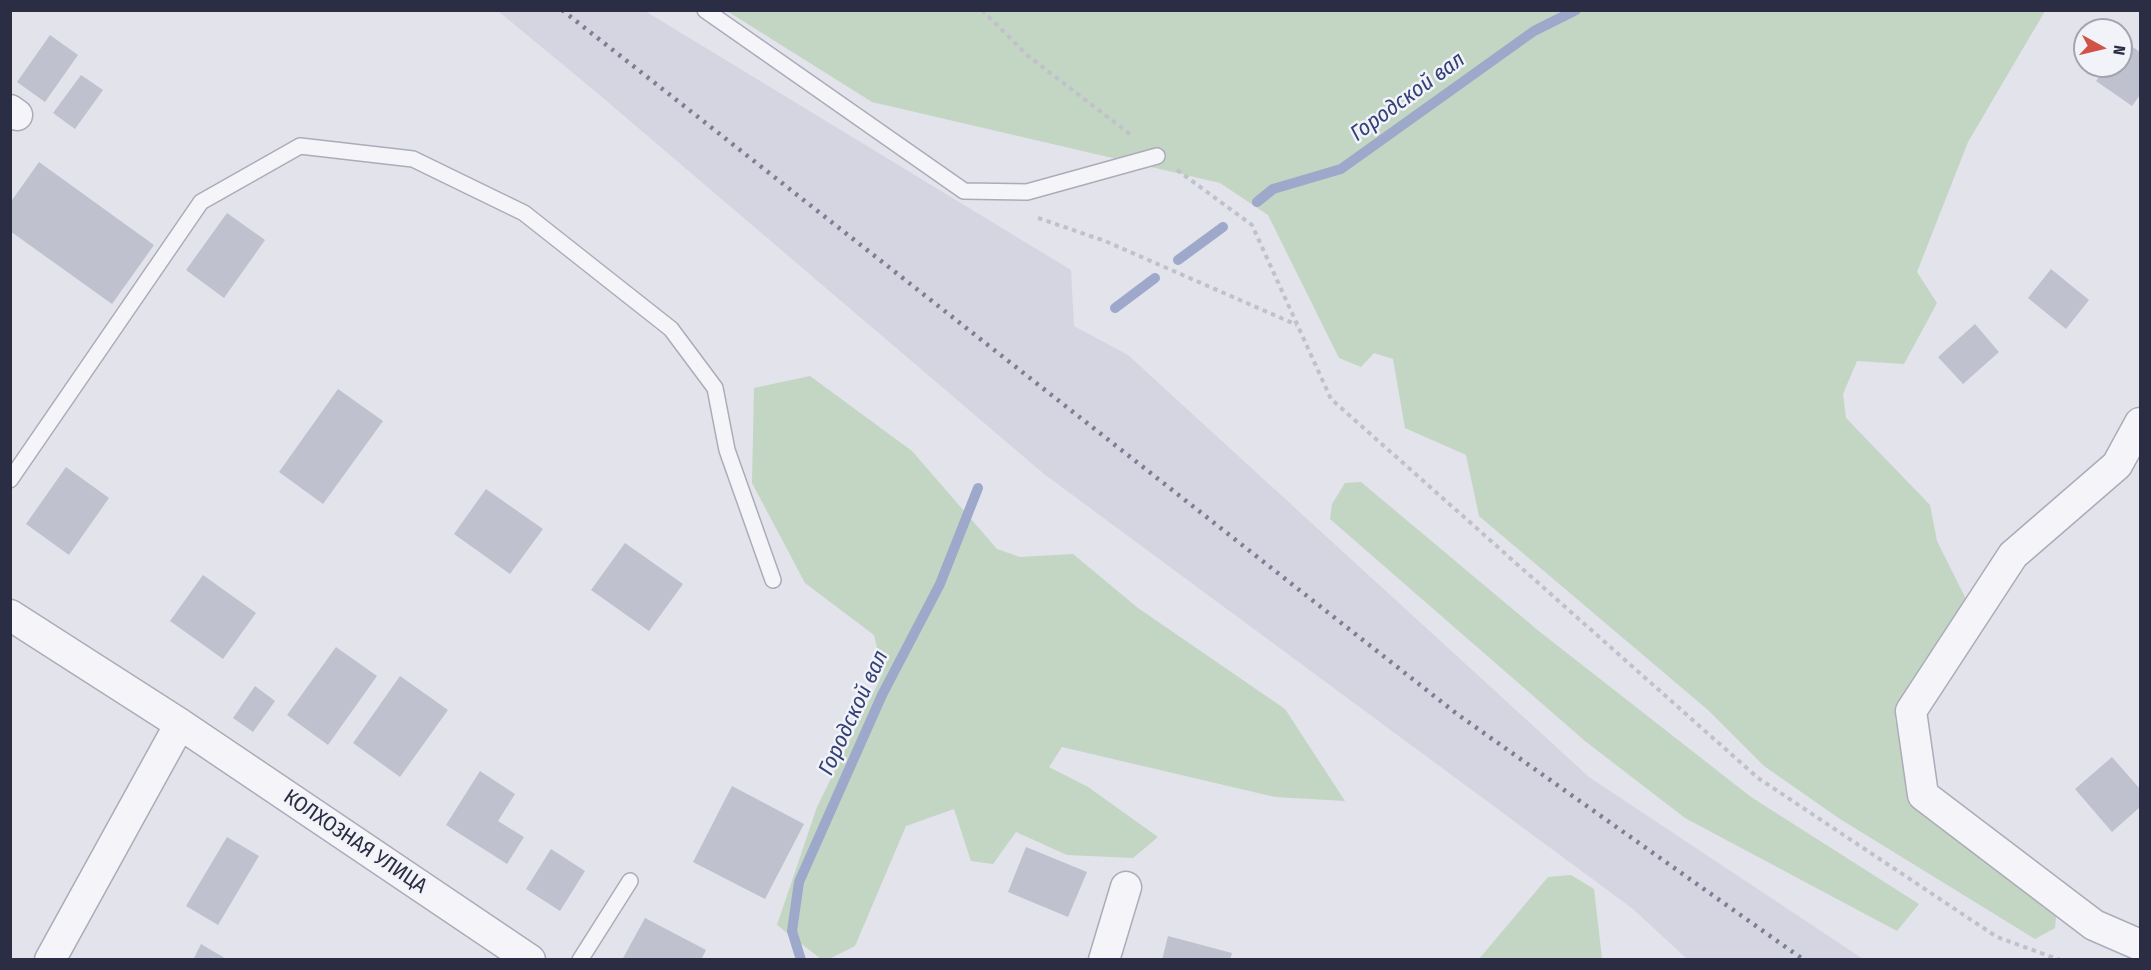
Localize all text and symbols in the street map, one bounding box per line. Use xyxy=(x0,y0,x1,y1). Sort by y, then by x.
north arrow xyxy=(2073,18,2133,78)
text: N xyxy=(2109,44,2129,56)
water label: Городской вал xyxy=(1346,47,1470,147)
water label: Городской вал xyxy=(814,646,894,780)
street label: КОЛХОЗНАЯ УЛИЦА xyxy=(279,785,431,899)

